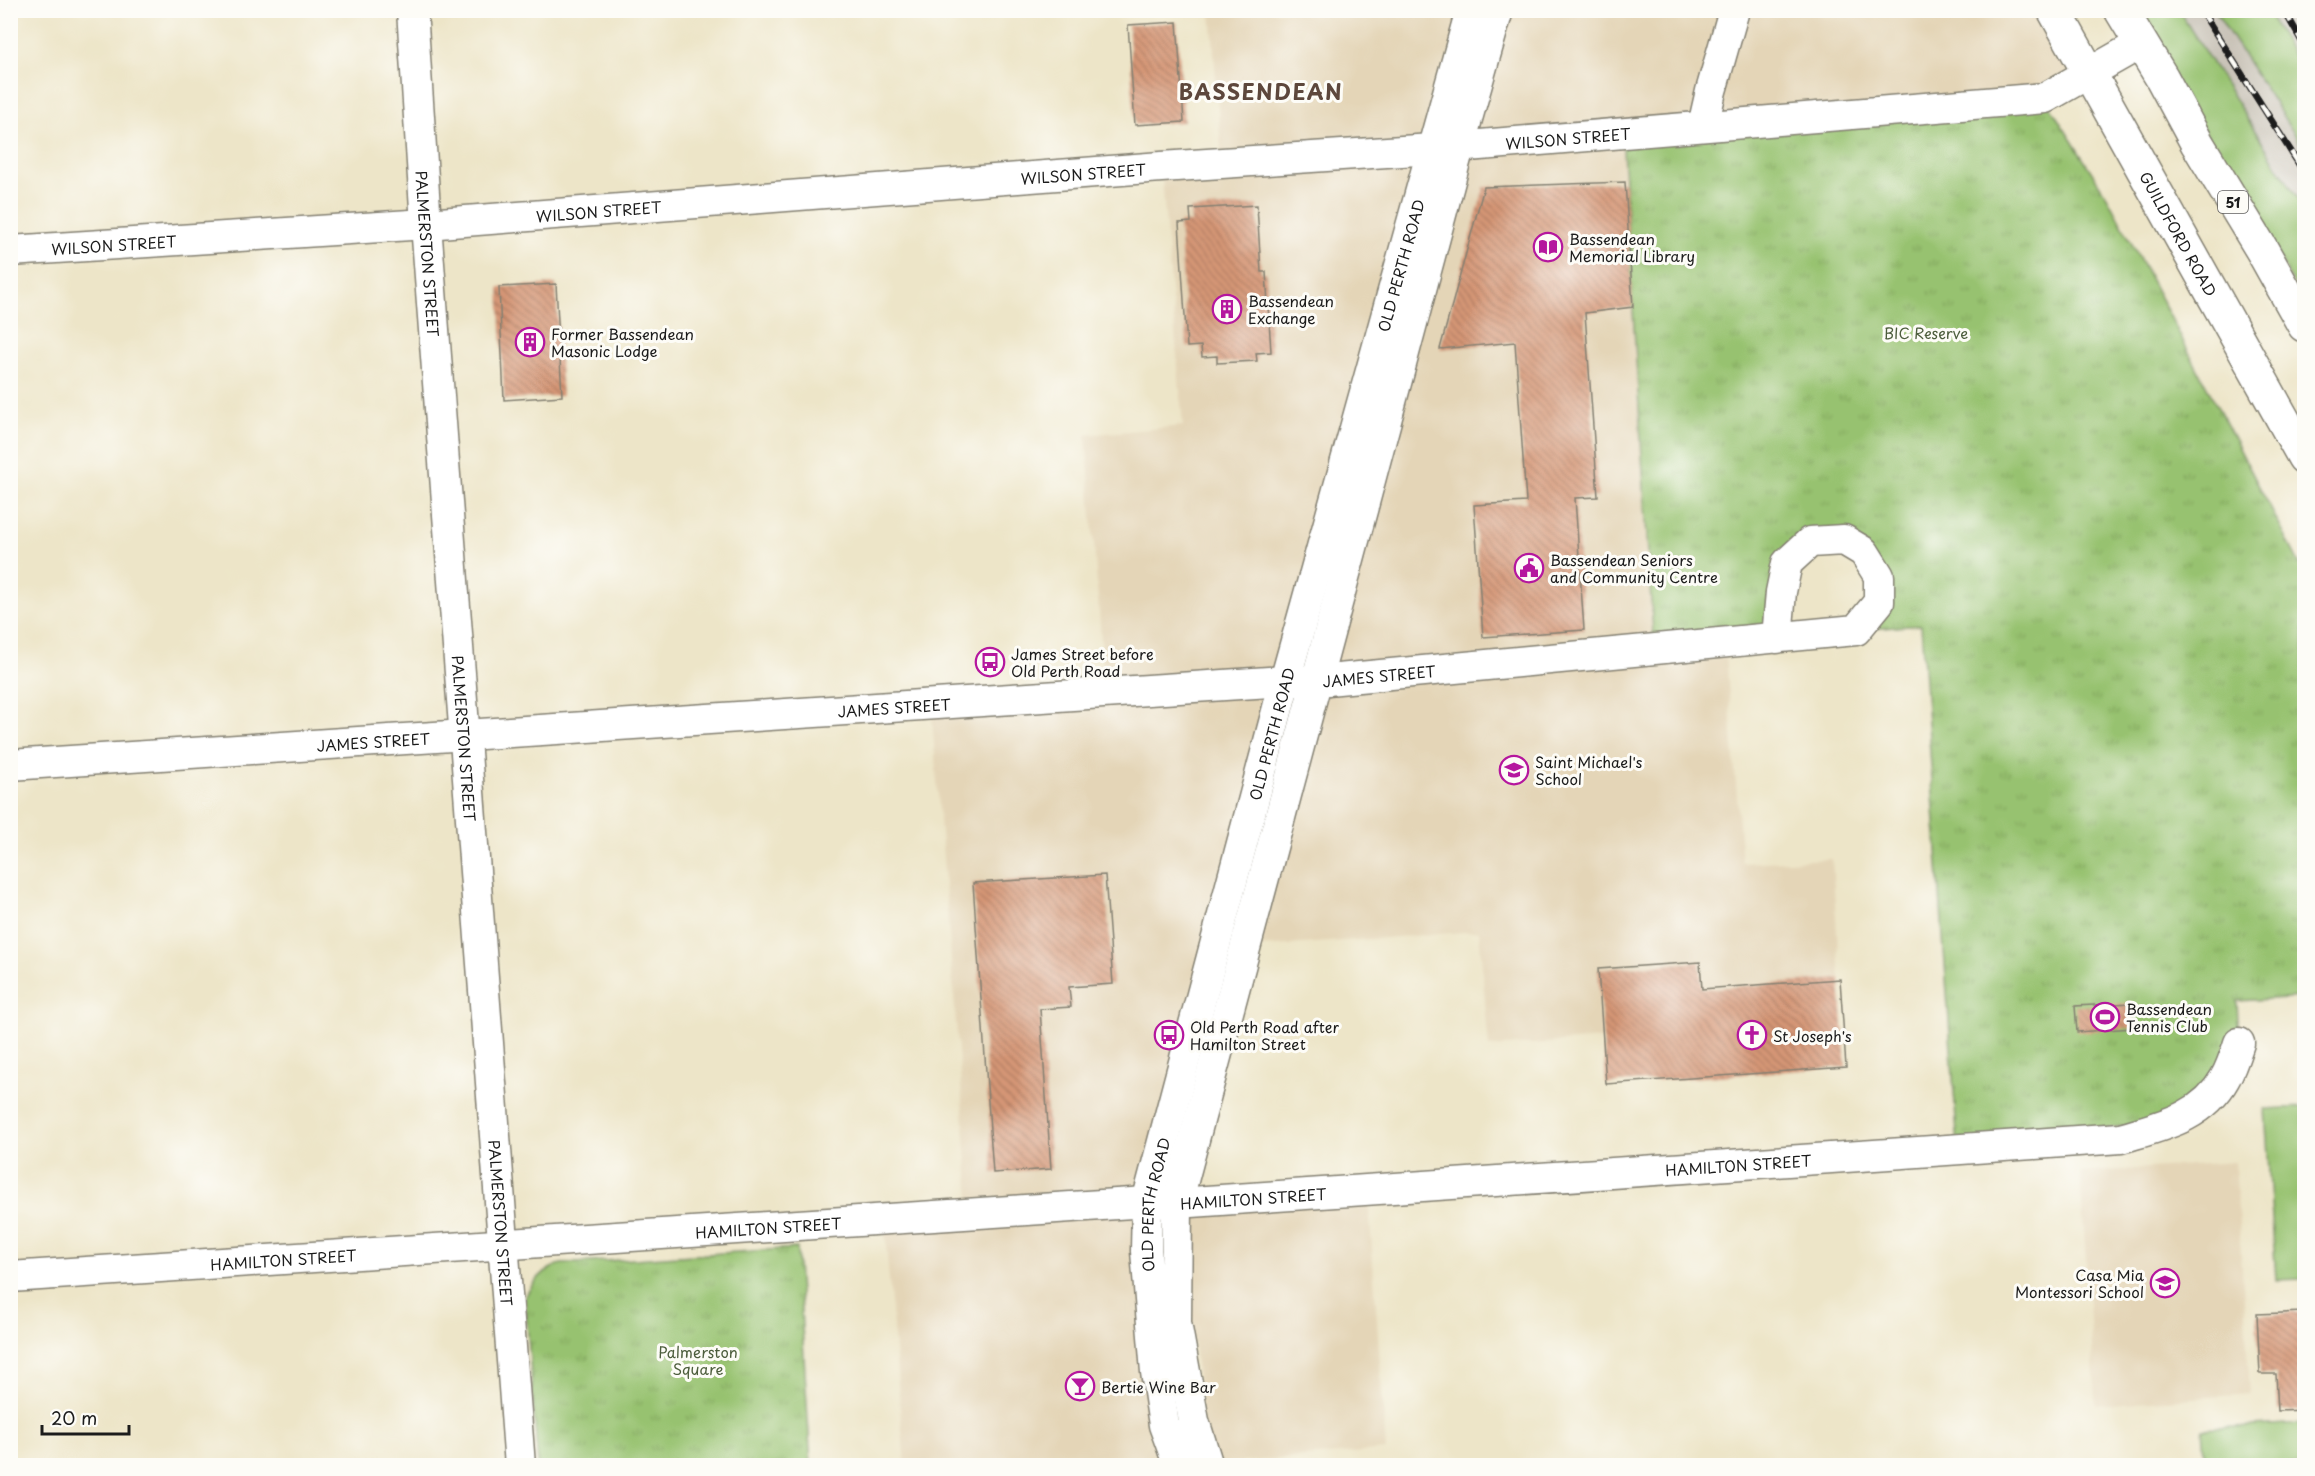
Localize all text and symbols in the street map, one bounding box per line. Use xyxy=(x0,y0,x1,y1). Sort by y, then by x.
district label: BASSENDEAN xyxy=(1179,75,1343,107)
street label: WILSON STREET xyxy=(1504,121,1632,154)
street label: WILSON STREET xyxy=(1020,157,1147,189)
street label: GUILDFORD ROAD xyxy=(2135,167,2223,300)
street label: PALMERSTON STREET xyxy=(411,170,446,338)
road number: 51 xyxy=(2218,191,2248,213)
street label: WILSON STREET xyxy=(535,194,663,227)
street label: OLD PERTH ROAD xyxy=(1371,196,1430,334)
place label: Bassendean Memorial Library xyxy=(1569,227,1695,267)
street label: WILSON STREET xyxy=(50,229,178,260)
library icon: Bassendean Memorial Library xyxy=(1532,231,1564,263)
place label: Bassendean Exchange xyxy=(1248,289,1334,329)
building icon: Bassendean Exchange xyxy=(1211,293,1243,325)
park label: BIC Reserve xyxy=(1884,321,1968,344)
place label: Former Bassendean Masonic Lodge xyxy=(551,322,694,362)
building icon: Former Bassendean Masonic Lodge xyxy=(514,326,546,358)
place label: Bassendean Seniors and Community Centre xyxy=(1550,548,1718,588)
public building icon: Bassendean Seniors and Community Centre xyxy=(1513,552,1545,584)
place label: James Street before Old Perth Road xyxy=(1011,642,1154,682)
bus stop icon: James Street before Old Perth Road xyxy=(974,646,1006,678)
street label: PALMERSTON STREET xyxy=(447,654,483,823)
street label: JAMES STREET xyxy=(1321,658,1437,692)
street label: OLD PERTH ROAD xyxy=(1242,665,1300,803)
street label: JAMES STREET xyxy=(837,691,952,722)
street label: JAMES STREET xyxy=(316,726,431,756)
place label: Saint Michael's School xyxy=(1535,750,1643,790)
school or university icon: Saint Michael's School xyxy=(1498,754,1530,786)
place label: Bassendean Tennis Club xyxy=(2126,997,2212,1037)
sports icon: Bassendean Tennis Club xyxy=(2089,1001,2121,1033)
place label: Old Perth Road after Hamilton Street xyxy=(1190,1015,1340,1055)
bus stop icon: Old Perth Road after Hamilton Street xyxy=(1153,1019,1185,1051)
church icon: St Joseph's xyxy=(1736,1019,1768,1051)
place label: St Joseph's xyxy=(1773,1024,1852,1047)
street label: OLD PERTH ROAD xyxy=(1134,1135,1175,1273)
street label: PALMERSTON STREET xyxy=(484,1139,519,1307)
street label: HAMILTON STREET xyxy=(1664,1148,1813,1181)
street label: HAMILTON STREET xyxy=(1180,1181,1328,1214)
street label: HAMILTON STREET xyxy=(695,1211,843,1243)
street label: HAMILTON STREET xyxy=(210,1243,358,1275)
place label: Casa Mia Montessori School xyxy=(2015,1263,2145,1303)
school or university icon: Casa Mia Montessori School xyxy=(2149,1267,2181,1299)
park label: Palmerston Square xyxy=(658,1340,738,1380)
bar icon: Bertie Wine Bar xyxy=(1064,1370,1096,1402)
place label: Bertie Wine Bar xyxy=(1101,1375,1216,1398)
scale bar xyxy=(42,1398,129,1436)
text: 20 m xyxy=(51,1404,97,1431)

